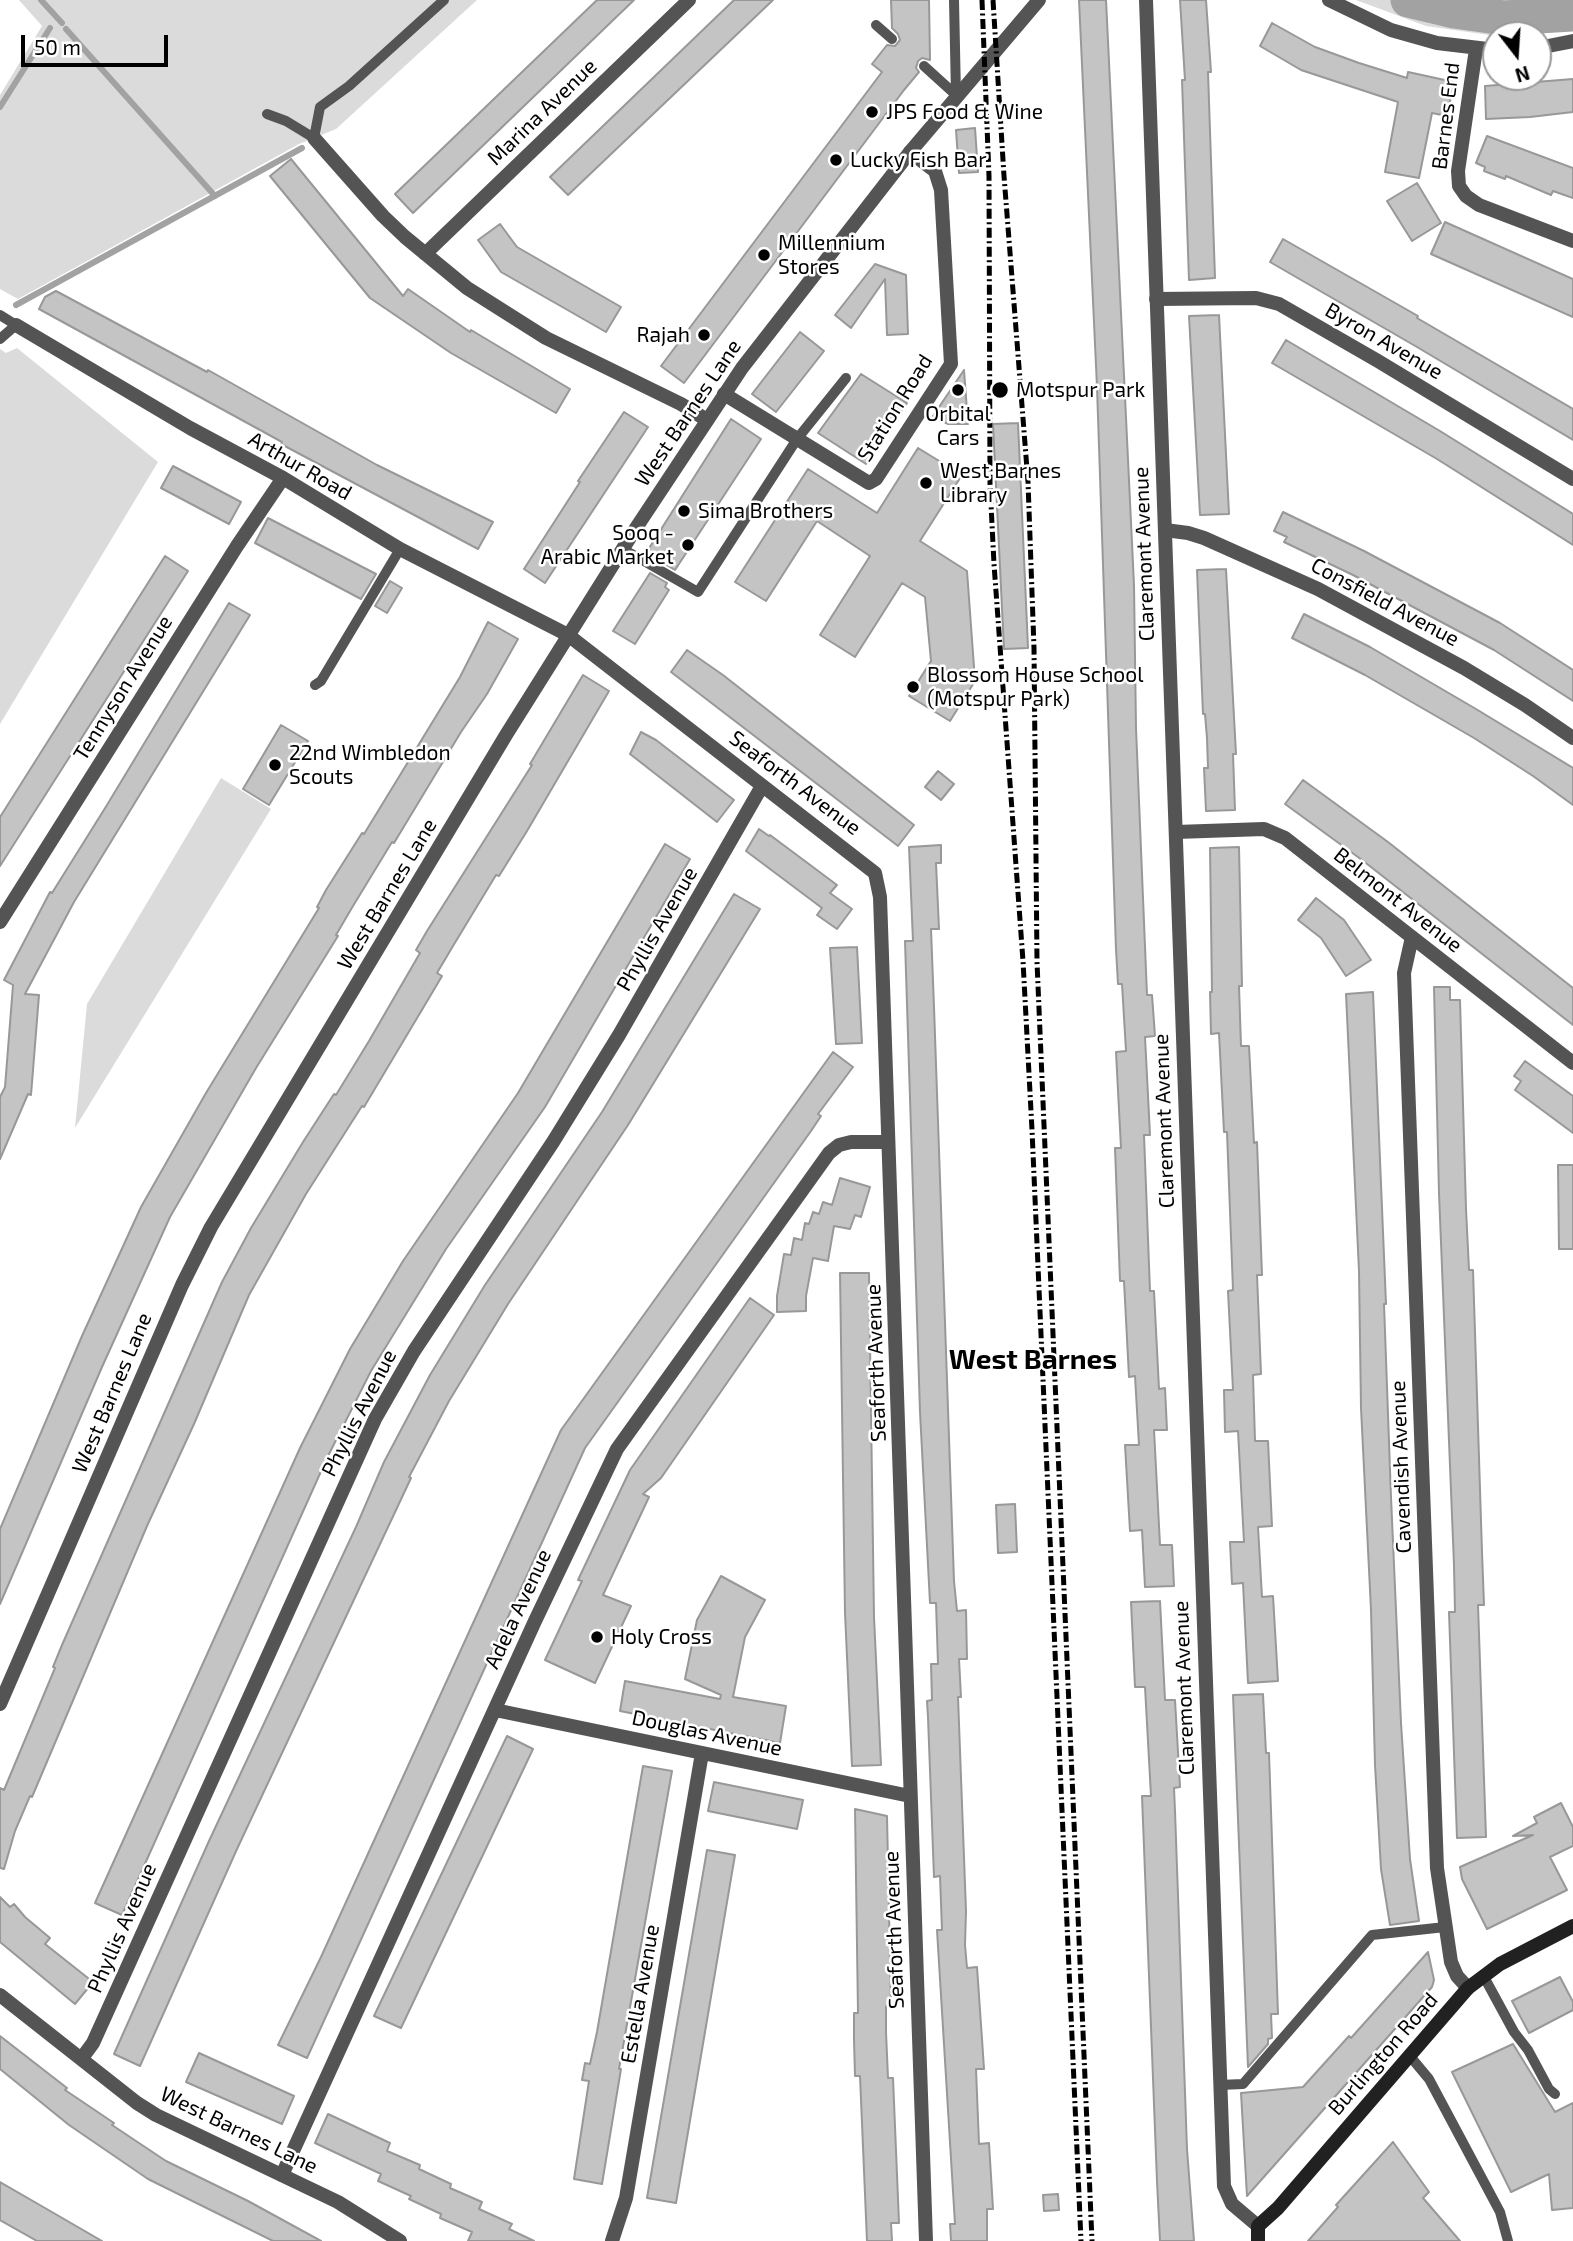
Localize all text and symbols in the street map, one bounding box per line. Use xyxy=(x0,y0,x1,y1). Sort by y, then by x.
scale bar xyxy=(24,21,172,65)
north arrow xyxy=(1482,21,1552,91)
text: 50 m xyxy=(34,34,81,59)
street label: Marina Avenue xyxy=(482,53,602,171)
street label: Barnes End xyxy=(1427,61,1465,171)
text: N xyxy=(1513,62,1533,88)
place label: JPS Food & Wine xyxy=(886,99,1043,125)
marker: JPS Food & Wine xyxy=(864,104,880,120)
place label: Lucky Fish Bar xyxy=(850,147,987,173)
marker: Lucky Fish Bar xyxy=(828,152,844,168)
place label: Millennium Stores xyxy=(778,230,885,280)
marker: Millennium Stores xyxy=(756,247,772,263)
street label: Byron Avenue xyxy=(1321,297,1447,385)
place label: Rajah xyxy=(637,322,690,348)
marker: Rajah xyxy=(696,327,712,343)
street label: West Barnes Lane xyxy=(630,335,746,491)
street label: Station Road xyxy=(852,350,938,466)
place label: Motspur Park xyxy=(1016,377,1145,403)
marker: Motspur Park xyxy=(990,380,1010,400)
marker: Orbital Cars xyxy=(950,382,966,398)
place label: Orbital Cars xyxy=(925,401,991,451)
street label: Arthur Road xyxy=(244,426,356,506)
place label: West Barnes Library xyxy=(940,458,1061,508)
street label: Claremont Avenue xyxy=(1128,466,1160,642)
marker: West Barnes Library xyxy=(918,475,934,491)
place label: Sima Brothers xyxy=(698,498,833,524)
marker: Sima Brothers xyxy=(676,503,692,519)
place label: Sooq - Arabic Market xyxy=(541,520,674,570)
marker: Sooq - Arabic Market xyxy=(680,537,696,553)
street label: Consfield Avenue xyxy=(1307,552,1463,652)
street label: Tennyson Avenue xyxy=(68,611,178,765)
place label: Blossom House School (Motspur Park) xyxy=(927,662,1143,712)
marker: Blossom House School (Motspur Park) xyxy=(905,679,921,695)
street label: Seaforth Avenue xyxy=(724,725,866,841)
place label: 22nd Wimbledon Scouts xyxy=(289,740,451,790)
marker: 22nd Wimbledon Scouts xyxy=(267,757,283,773)
street label: West Barnes Lane xyxy=(332,814,442,974)
street label: Belmont Avenue xyxy=(1329,842,1467,958)
street label: Phyllis Avenue xyxy=(611,862,703,996)
street label: Claremont Avenue xyxy=(1148,1033,1180,1209)
street label: Seaforth Avenue xyxy=(861,1284,891,1442)
street label: West Barnes Lane xyxy=(67,1309,157,1477)
district label: West Barnes xyxy=(949,1343,1117,1377)
street label: Phyllis Avenue xyxy=(316,1345,402,1481)
street label: Cavendish Avenue xyxy=(1385,1380,1417,1554)
street label: Adela Avenue xyxy=(479,1545,557,1673)
street label: Claremont Avenue xyxy=(1168,1600,1200,1776)
place label: Holy Cross xyxy=(611,1624,712,1650)
marker: Holy Cross xyxy=(589,1629,605,1645)
street label: Douglas Avenue xyxy=(630,1705,784,1761)
street label: Seaforth Avenue xyxy=(879,1851,909,2009)
street label: Phyllis Avenue xyxy=(82,1859,162,1997)
street label: Estella Avenue xyxy=(615,1922,665,2066)
street label: Burlington Road xyxy=(1323,1988,1443,2120)
street label: West Barnes Lane xyxy=(156,2081,322,2179)

